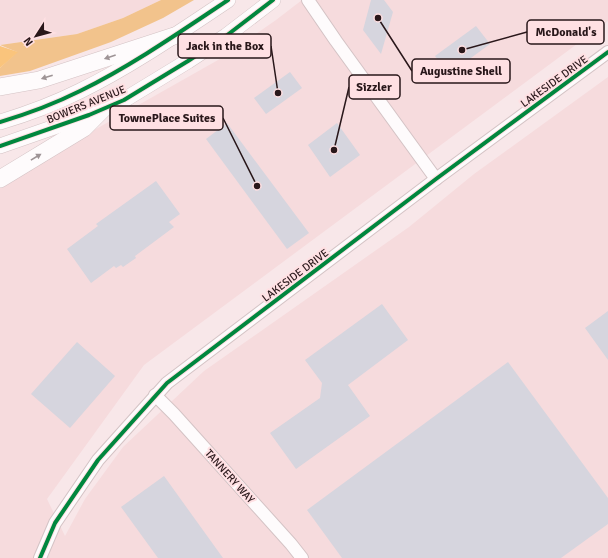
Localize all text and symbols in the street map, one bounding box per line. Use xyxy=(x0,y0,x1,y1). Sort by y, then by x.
north arrow xyxy=(16,16,56,56)
callout: McDonald's xyxy=(527,20,604,44)
text: McDonald's xyxy=(536,25,597,40)
callout: Jack in the Box xyxy=(178,34,271,58)
text: N xyxy=(21,35,36,49)
text: Jack in the Box xyxy=(186,39,264,54)
street label: LAKESIDE DRIVE xyxy=(518,53,590,110)
one-way arrow xyxy=(104,54,116,60)
callout: Augustine Shell xyxy=(412,59,510,83)
text: Augustine Shell xyxy=(420,64,502,79)
one-way arrow xyxy=(41,74,53,80)
callout: Sizzler xyxy=(349,75,400,99)
text: Sizzler xyxy=(356,80,392,95)
street label: BOWERS AVENUE xyxy=(45,83,128,126)
callout: TownePlace Suites xyxy=(110,106,223,130)
text: TownePlace Suites xyxy=(119,111,216,126)
one-way arrow xyxy=(30,153,42,160)
street label: LAKESIDE DRIVE xyxy=(260,246,331,305)
street label: TANNERY WAY xyxy=(202,447,257,506)

